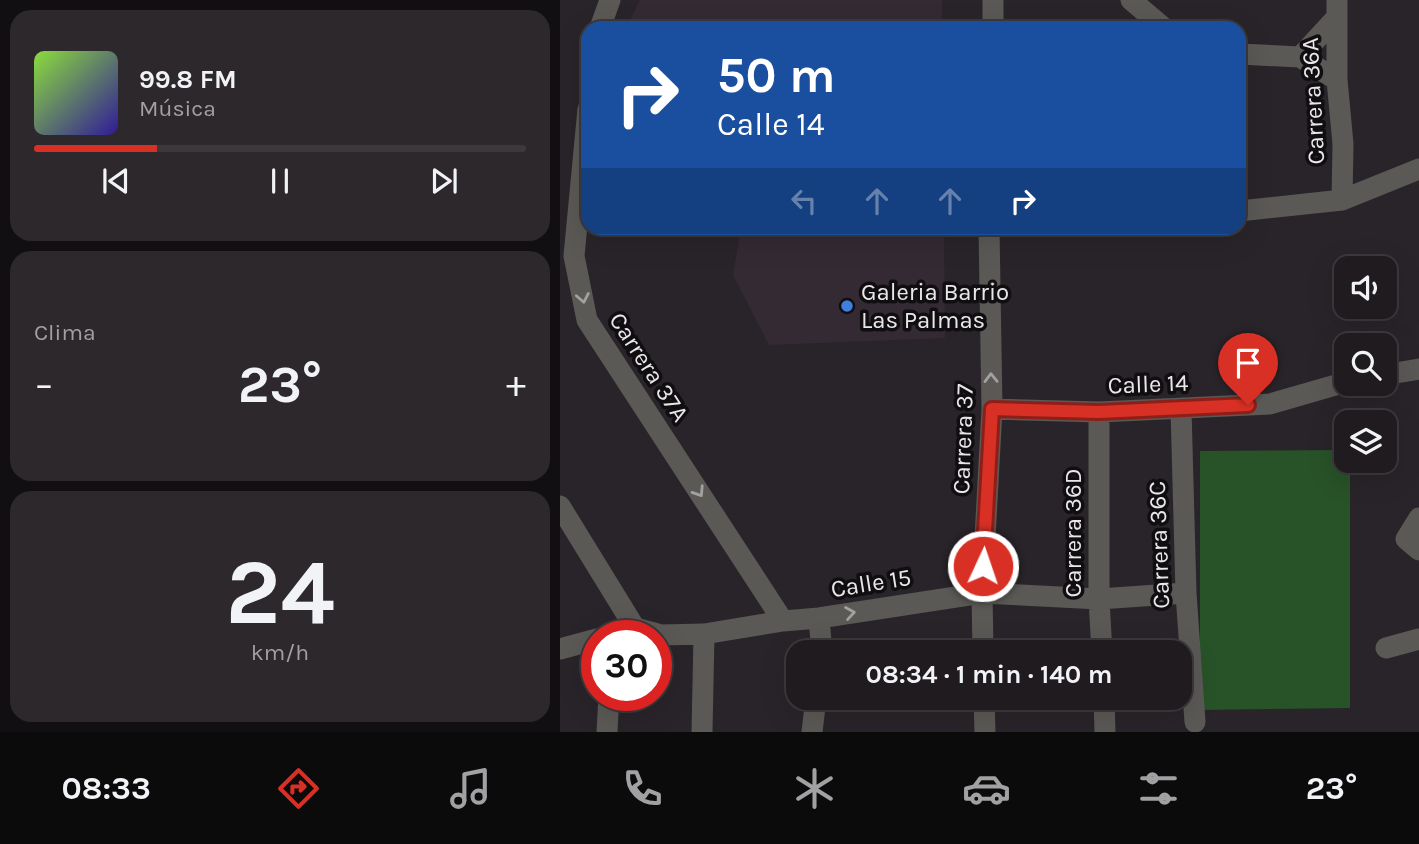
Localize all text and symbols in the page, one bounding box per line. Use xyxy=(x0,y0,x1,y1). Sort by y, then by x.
street label: Carrera 36A xyxy=(1296,37,1330,165)
text: 50 m xyxy=(717,47,835,104)
icon: right xyxy=(602,49,693,140)
text: 99.8 FM xyxy=(139,64,237,95)
text: Música xyxy=(139,95,216,122)
text: Calle 14 xyxy=(717,106,825,143)
icon: previous xyxy=(97,162,135,200)
icon: pause xyxy=(261,162,299,200)
icon: next xyxy=(425,162,463,200)
icon: left xyxy=(785,182,823,220)
icon: ahead xyxy=(858,182,896,220)
icon: ahead xyxy=(931,182,969,220)
icon: right xyxy=(1004,182,1042,220)
map controls xyxy=(1334,256,1397,473)
button: sound xyxy=(1334,256,1397,319)
place label: Galeria Barrio Las Palmas xyxy=(861,278,1009,334)
one-way arrow xyxy=(574,292,589,304)
marker: Galeria Barrio Las Palmas xyxy=(839,298,855,314)
street label: Carrera 37A xyxy=(603,307,695,427)
text: Clima xyxy=(34,319,96,346)
pin xyxy=(1218,333,1278,405)
button: search xyxy=(1334,333,1397,396)
icon: arrive xyxy=(1229,344,1267,382)
text: 23° xyxy=(238,354,322,415)
text: − xyxy=(34,362,54,407)
text: + xyxy=(506,362,526,407)
street label: Calle 14 xyxy=(1107,369,1189,399)
one-way arrow xyxy=(984,372,999,383)
street label: Carrera 37 xyxy=(947,383,979,495)
button: layers xyxy=(1334,410,1397,473)
street label: Carrera 36D xyxy=(1059,469,1087,597)
street label: Carrera 36C xyxy=(1143,481,1175,609)
one-way arrow xyxy=(691,484,703,497)
position arrow xyxy=(946,529,1020,603)
text: 24 xyxy=(225,540,335,646)
street label: Calle 15 xyxy=(829,563,913,603)
one-way arrow xyxy=(844,606,856,621)
speed limit sign: 30 xyxy=(581,620,672,711)
text: km/h xyxy=(251,639,309,666)
text: 08:34 · 1 min · 140 m xyxy=(865,659,1113,690)
icon: directions xyxy=(274,764,323,813)
icon: music xyxy=(446,764,495,813)
icon: phone xyxy=(618,764,667,813)
icon: climate xyxy=(790,764,839,813)
icon: car xyxy=(962,764,1011,813)
icon: filters xyxy=(1134,764,1183,813)
text: 08:33 xyxy=(61,770,151,807)
text: 23° xyxy=(1306,770,1357,807)

